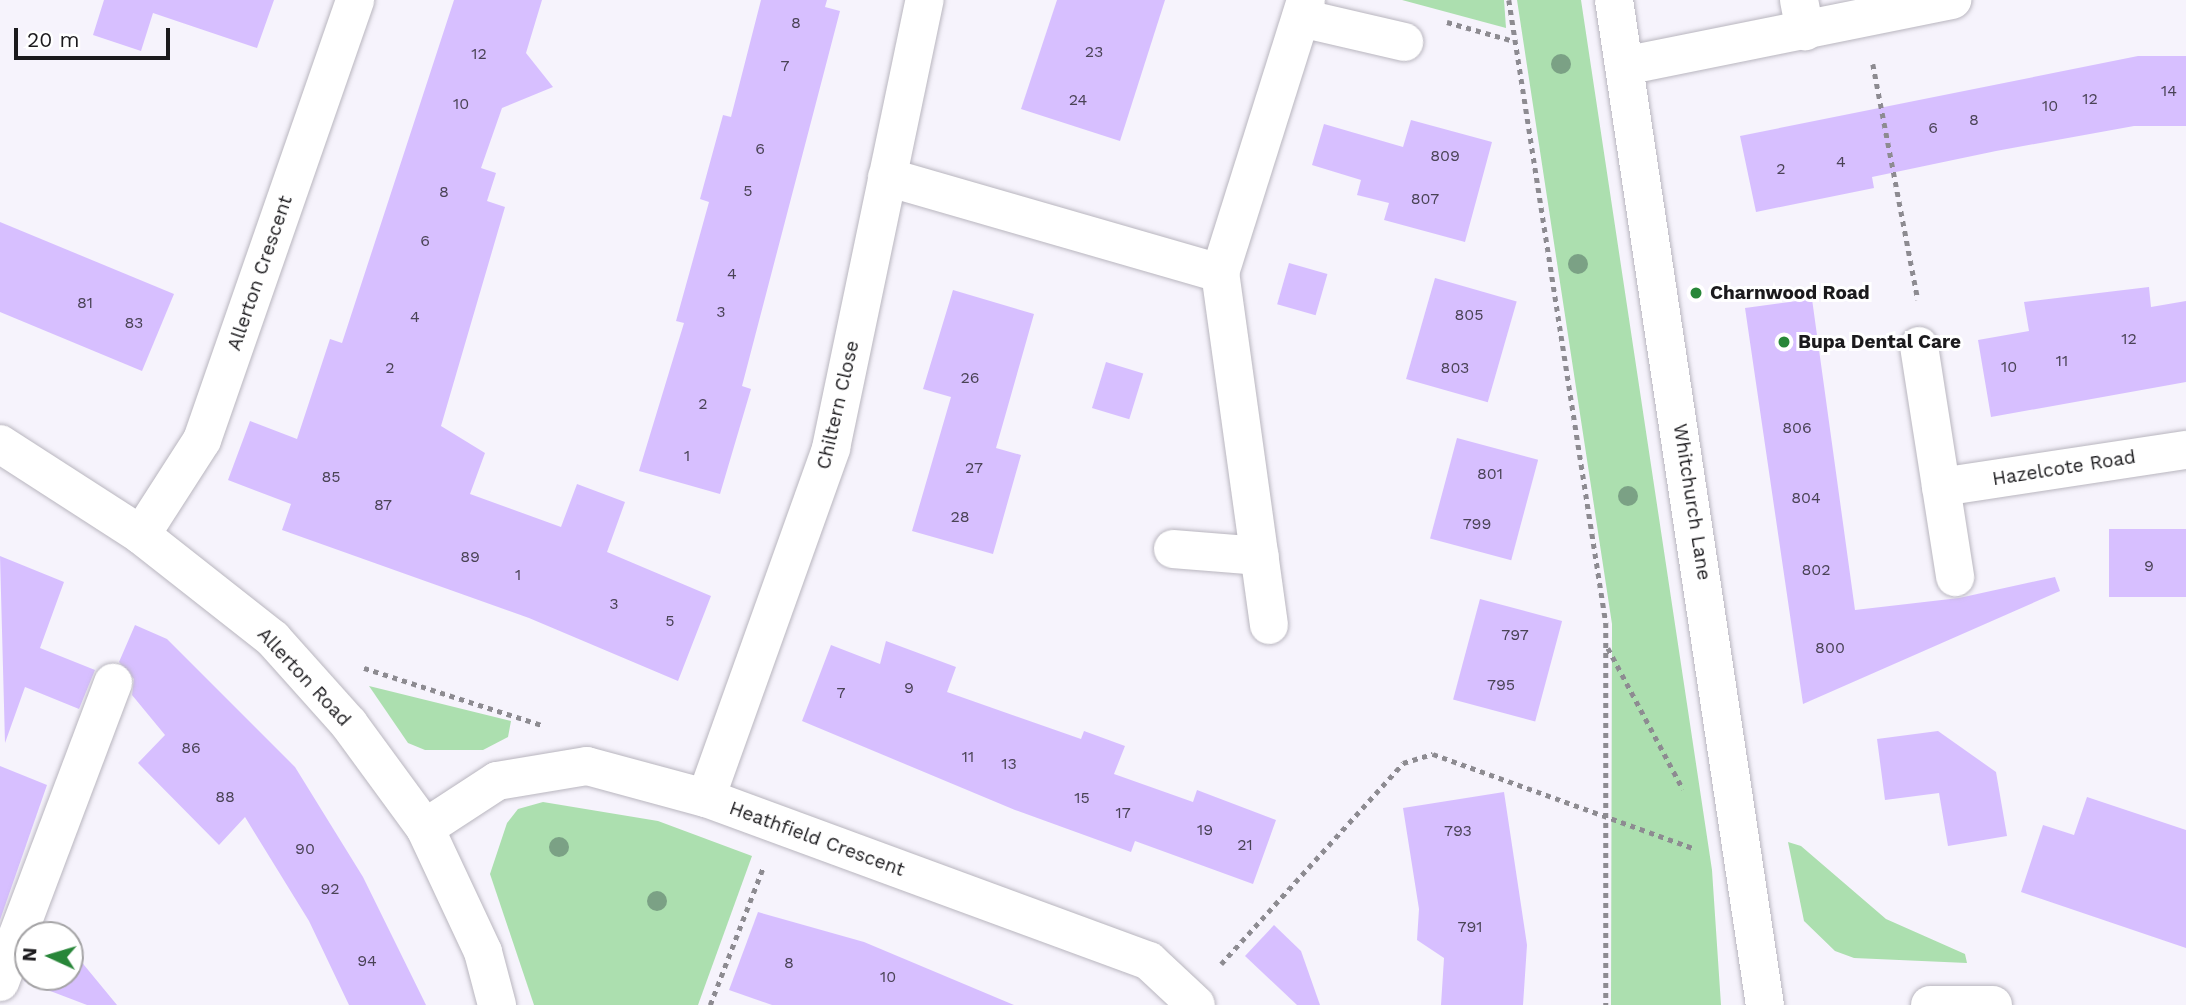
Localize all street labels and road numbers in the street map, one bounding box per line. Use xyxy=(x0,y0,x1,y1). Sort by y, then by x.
street label: Allerton Crescent xyxy=(223,192,297,354)
street label: Chiltern Close xyxy=(812,338,864,472)
street label: Whitchurch Lane xyxy=(1668,422,1716,582)
street label: Hazelcote Road xyxy=(1991,445,2137,491)
street label: Allerton Road xyxy=(253,623,355,731)
street label: Heathfield Crescent xyxy=(726,797,908,881)

